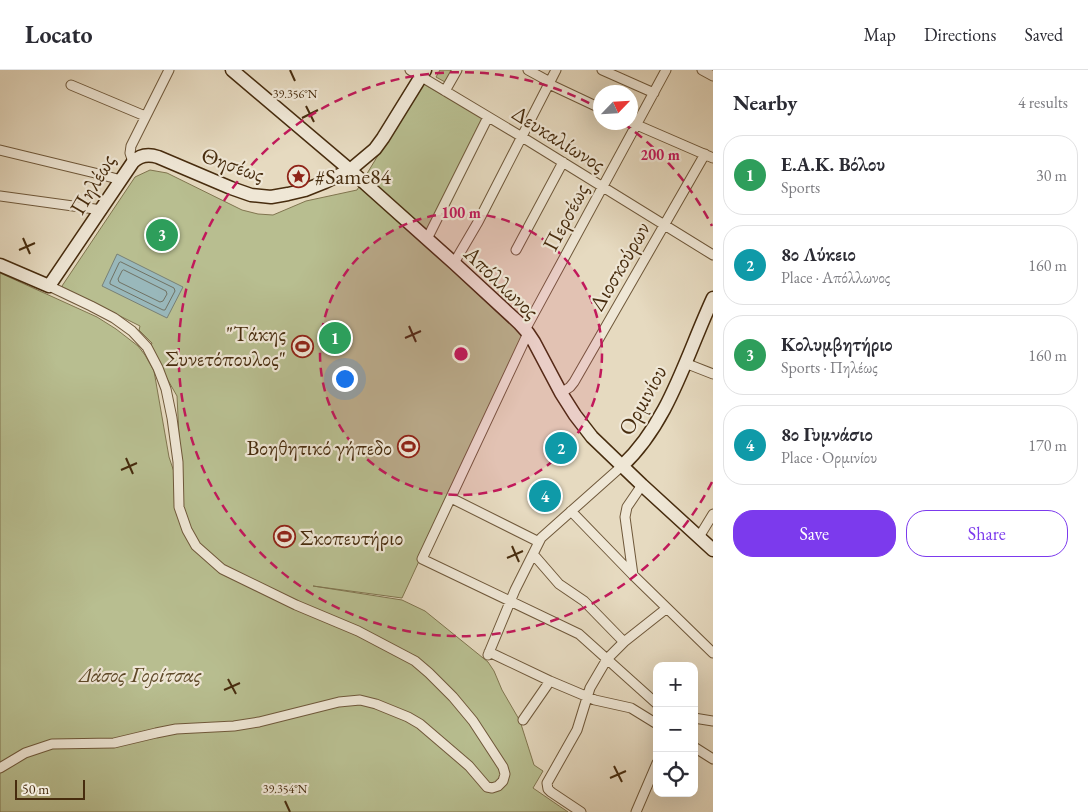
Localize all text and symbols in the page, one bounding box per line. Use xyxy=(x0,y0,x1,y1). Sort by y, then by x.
text: Locato xyxy=(25,19,93,50)
text: Map xyxy=(864,23,896,46)
text: Directions xyxy=(924,23,996,46)
text: Saved xyxy=(1024,23,1063,46)
north arrow xyxy=(593,85,638,130)
text: 39.356°N xyxy=(273,86,318,102)
text: Nearby xyxy=(733,89,797,116)
text: 4 results xyxy=(1018,92,1068,113)
street label: Δευκαλίωνος xyxy=(506,98,611,179)
street label: Θησέως xyxy=(197,140,268,189)
text: 200 m xyxy=(640,145,680,164)
street label: Πηλέως xyxy=(63,149,122,220)
text: Ε.Α.Κ. Βόλου xyxy=(781,152,885,177)
place label: #Same84 xyxy=(315,162,392,191)
place icon: #Same84 xyxy=(287,164,311,188)
text: 1 xyxy=(746,165,754,186)
text: 30 m xyxy=(1036,165,1067,186)
text: Sports xyxy=(781,177,820,198)
street label: Περσέως xyxy=(536,178,595,256)
text: 100 m xyxy=(441,203,481,222)
pin: 3 xyxy=(146,216,178,254)
street label: Διοσκούρων xyxy=(582,216,657,316)
street label: Απόλλωνος xyxy=(457,239,545,325)
text: 8ο Λύκειο xyxy=(781,242,856,267)
text: 2 xyxy=(746,255,754,276)
text: 160 m xyxy=(1028,255,1067,276)
text: Place · Απόλλωνος xyxy=(781,267,890,288)
place label: "Τάκης Συνετόπουλος" xyxy=(165,319,286,373)
pin: 1 xyxy=(319,319,351,357)
text: Κολυμβητήριο xyxy=(781,332,893,357)
sports icon: "Τάκης Συνετόπουλος" xyxy=(290,334,314,358)
centre of rings xyxy=(452,345,470,363)
text: 3 xyxy=(746,345,754,366)
text: 160 m xyxy=(1028,345,1067,366)
text: Sports · Πηλέως xyxy=(781,357,878,378)
street label: Ορμινίου xyxy=(611,360,673,440)
your location xyxy=(332,366,358,392)
text: 8ο Γυμνάσιο xyxy=(781,422,873,447)
pin: 2 xyxy=(545,429,577,467)
place label: Βοηθητικό γήπεδο xyxy=(246,433,392,462)
sports icon: Βοηθητικό γήπεδο xyxy=(396,435,420,459)
text: 4 xyxy=(746,435,754,456)
text: 170 m xyxy=(1028,435,1067,456)
text: Place · Ορμινίου xyxy=(781,447,877,468)
pin: 4 xyxy=(529,477,561,515)
button: Save xyxy=(733,510,896,557)
button: Share xyxy=(906,510,1068,557)
place label: Σκοπευτήριο xyxy=(300,523,403,552)
sports icon: Σκοπευτήριο xyxy=(272,525,296,549)
park label: Δάσος Γορίτσας xyxy=(77,660,202,689)
map controls xyxy=(653,662,698,797)
button: + xyxy=(653,662,698,707)
button: − xyxy=(653,707,698,752)
button: locate xyxy=(653,752,698,797)
scale bar xyxy=(15,777,85,800)
text: 50 m xyxy=(22,780,49,798)
text: 39.354°N xyxy=(263,781,308,797)

